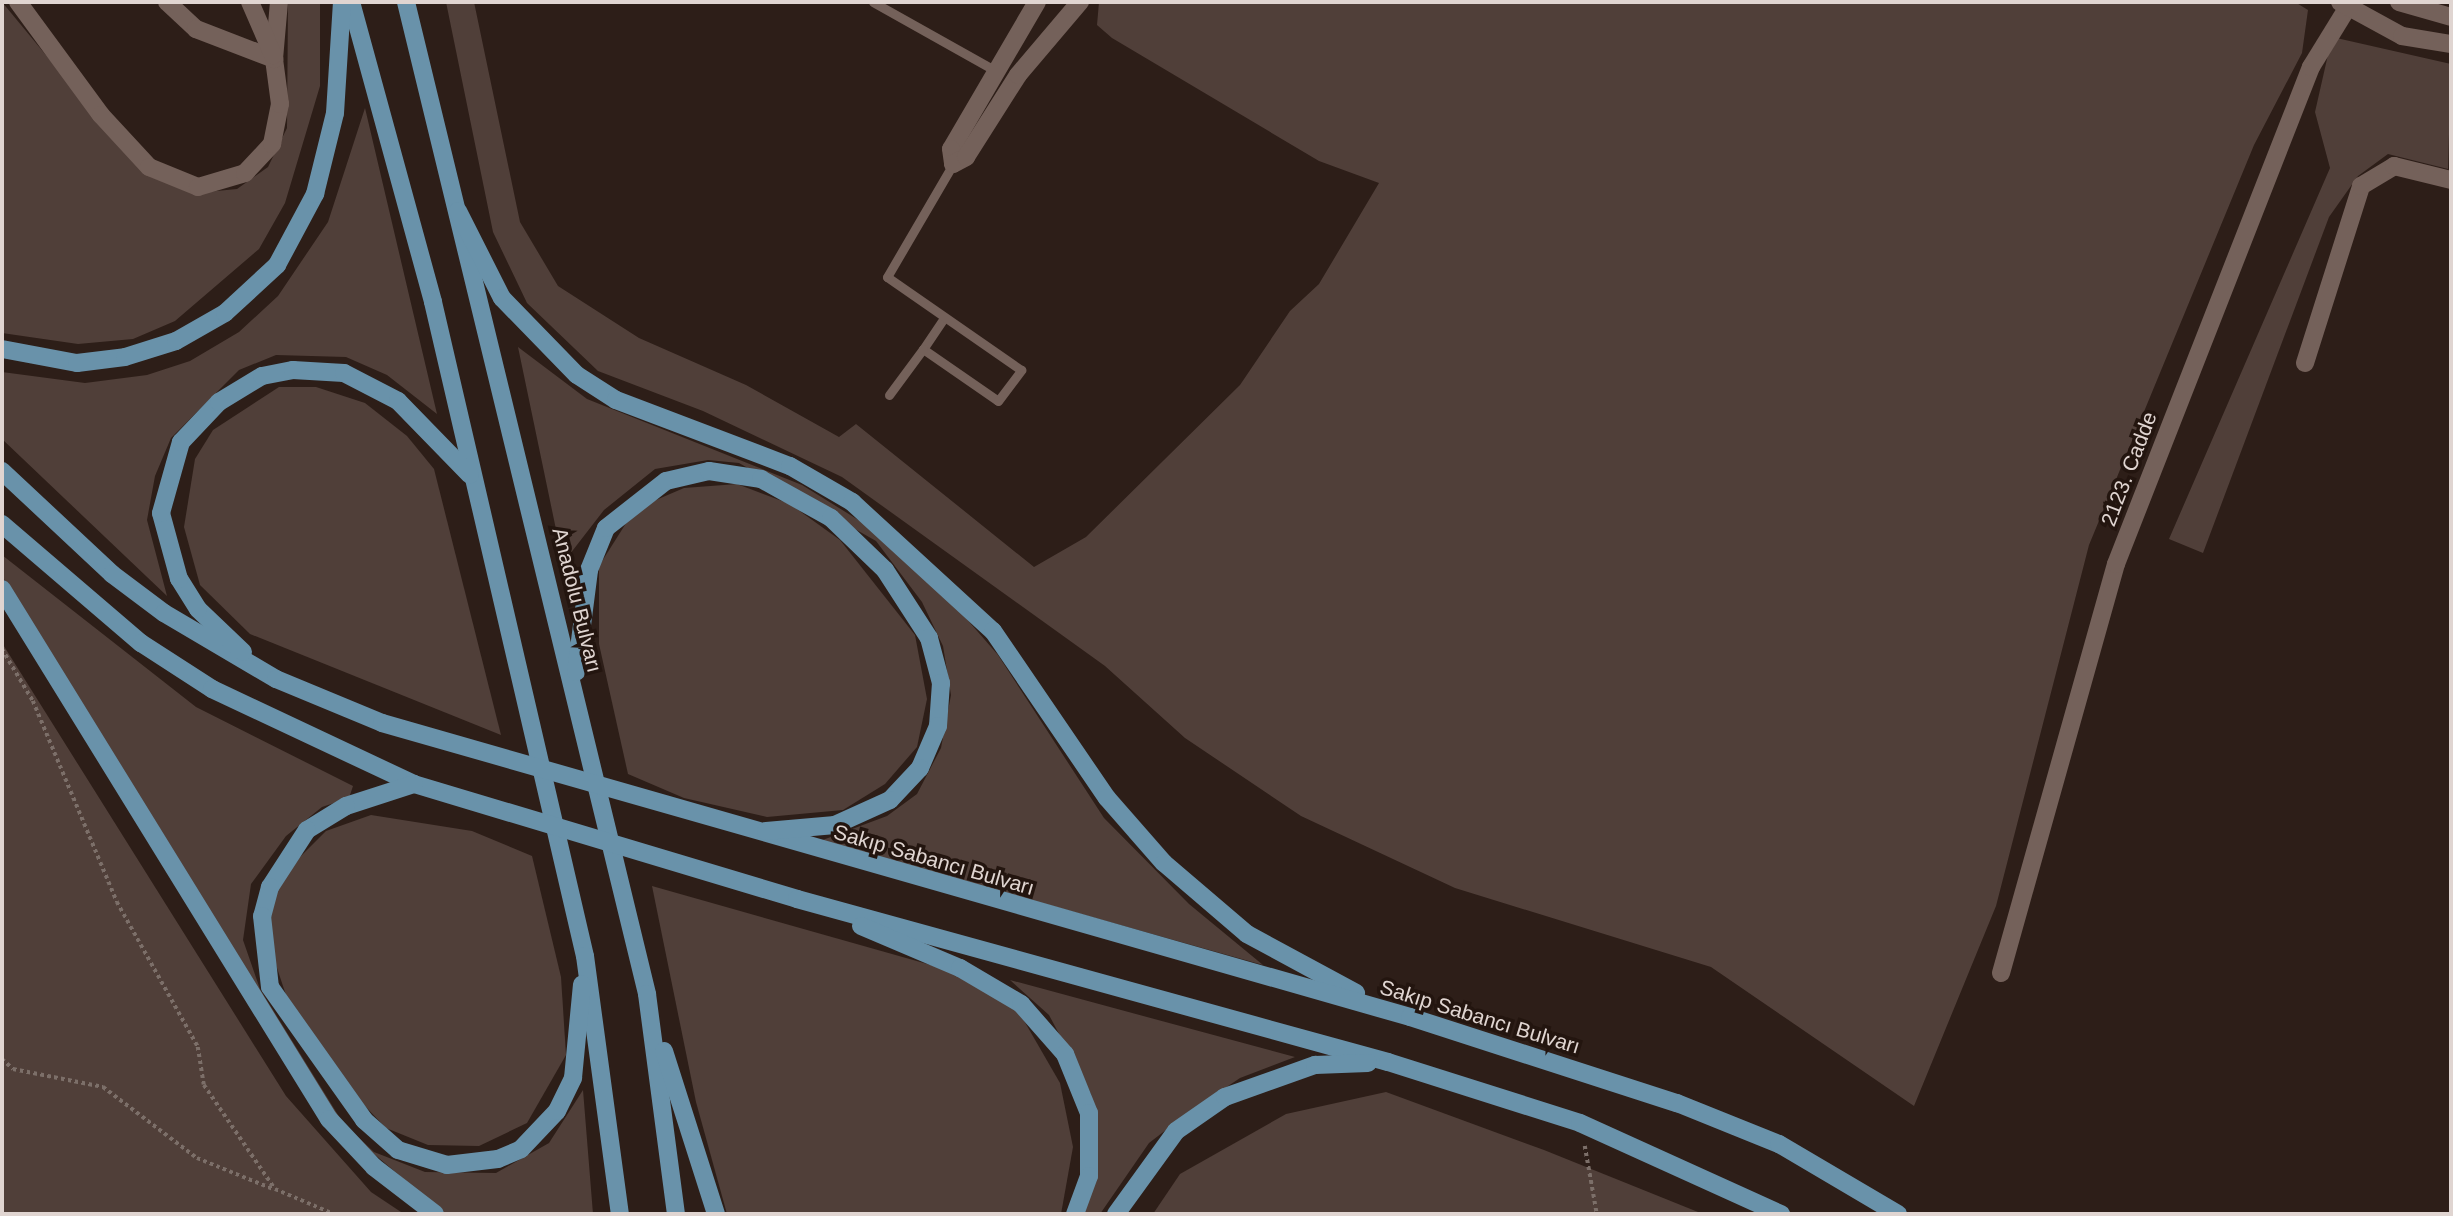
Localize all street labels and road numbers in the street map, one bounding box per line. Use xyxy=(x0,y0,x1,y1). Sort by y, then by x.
street label: 2123. Cadde xyxy=(2096,408,2162,530)
street label: Anadolu Bulvarı xyxy=(547,525,607,675)
street label: Sakıp Sabancı Bulvarı xyxy=(831,819,1037,901)
street label: Sakıp Sabancı Bulvarı xyxy=(1377,975,1583,1059)

